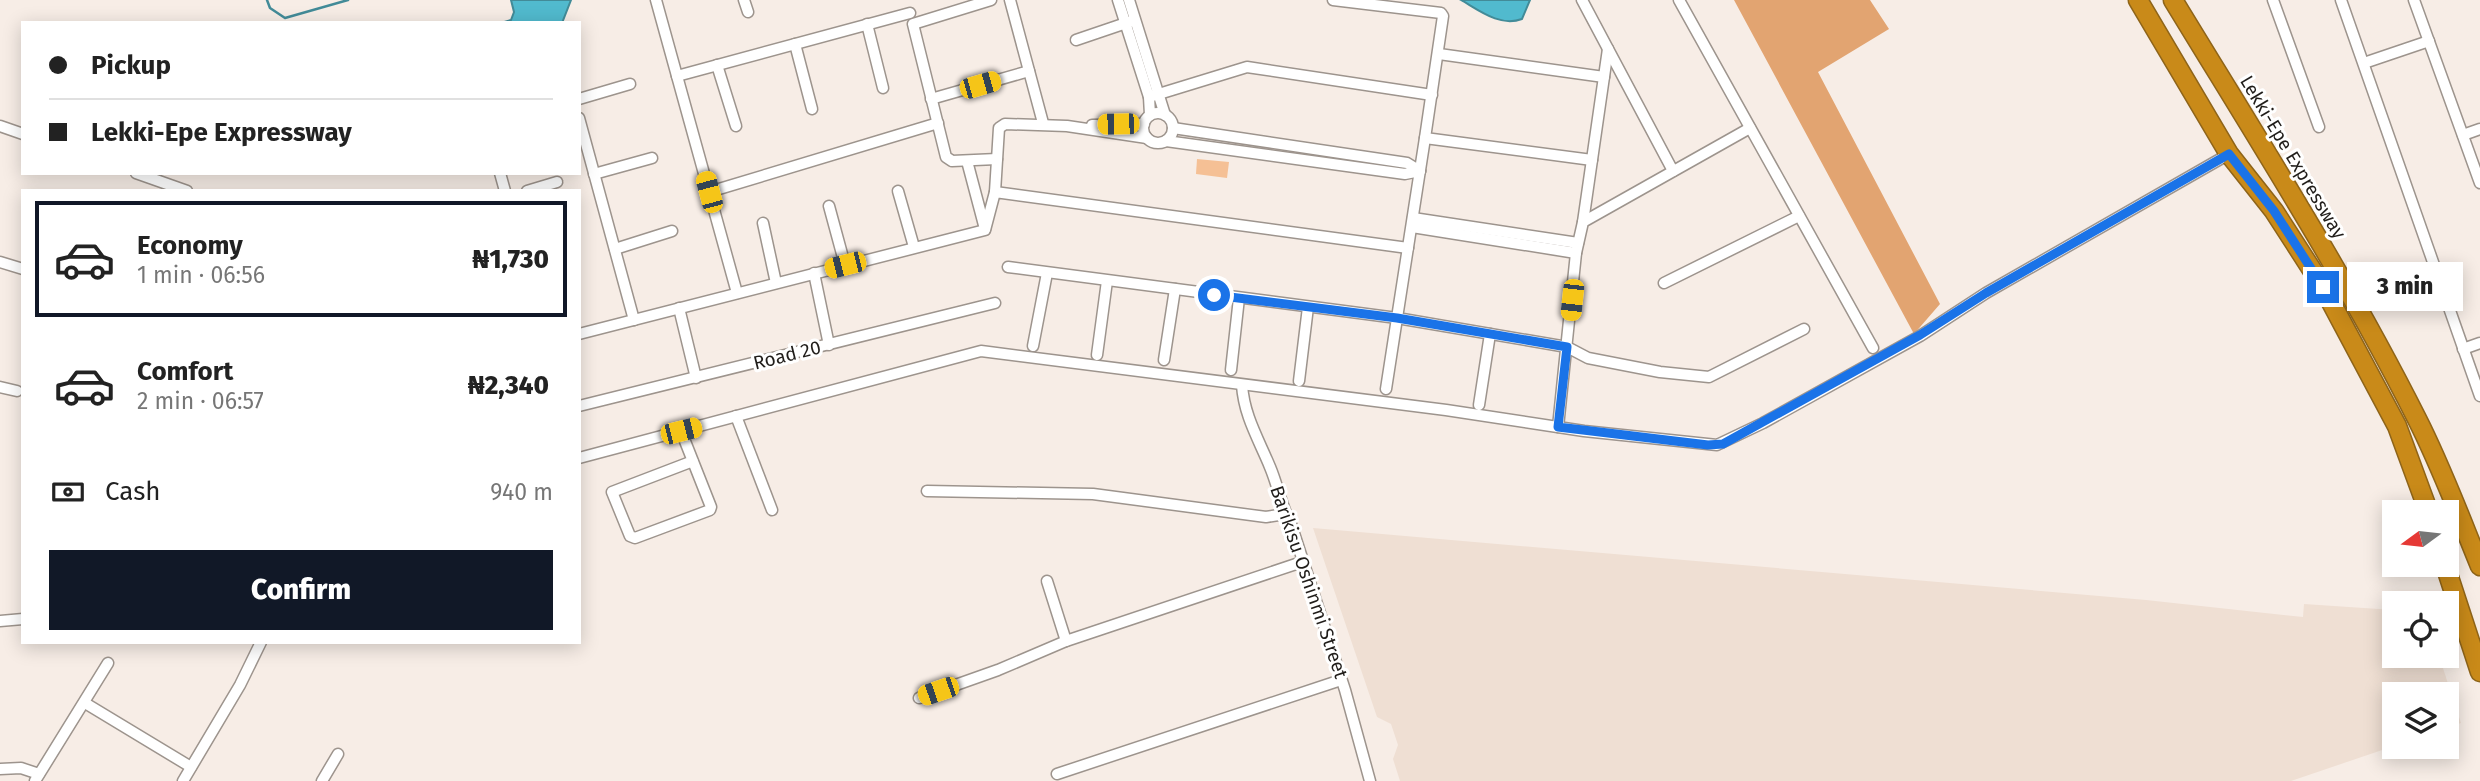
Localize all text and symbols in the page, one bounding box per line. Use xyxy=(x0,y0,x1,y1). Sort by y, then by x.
text: Pickup xyxy=(91,50,171,81)
car xyxy=(957,69,1004,101)
street label: Lekki-Epe Expressway xyxy=(2235,71,2351,243)
car xyxy=(1097,113,1140,135)
text: Lekki-Epe Expressway xyxy=(91,117,352,148)
car xyxy=(694,169,725,215)
icon: car xyxy=(53,228,116,291)
text: Economy xyxy=(137,230,243,261)
text: ₦1,730 xyxy=(472,244,549,275)
car xyxy=(823,250,868,280)
text: 1 min · 06:56 xyxy=(137,261,265,289)
callout: 3 min xyxy=(2348,262,2463,312)
route end xyxy=(2307,271,2339,303)
text: 3 min xyxy=(2377,272,2433,300)
car xyxy=(1560,278,1585,322)
route start xyxy=(1198,279,1230,311)
street label: Road 20 xyxy=(751,336,823,374)
icon: car xyxy=(53,354,116,417)
text: Comfort xyxy=(137,356,233,387)
text: ₦2,340 xyxy=(468,370,549,401)
text: 2 min · 06:57 xyxy=(137,387,264,415)
car xyxy=(659,416,704,446)
icon: cash xyxy=(49,473,87,511)
text: Cash xyxy=(105,476,161,507)
text: 940 m xyxy=(490,478,553,506)
street label: Barikisu Oshinmi Street xyxy=(1265,483,1353,682)
north arrow xyxy=(2382,500,2459,578)
map controls xyxy=(2382,500,2459,759)
button: Confirm xyxy=(49,550,553,630)
button: locate xyxy=(2382,591,2459,668)
car xyxy=(915,674,962,708)
button: layers xyxy=(2382,682,2459,759)

